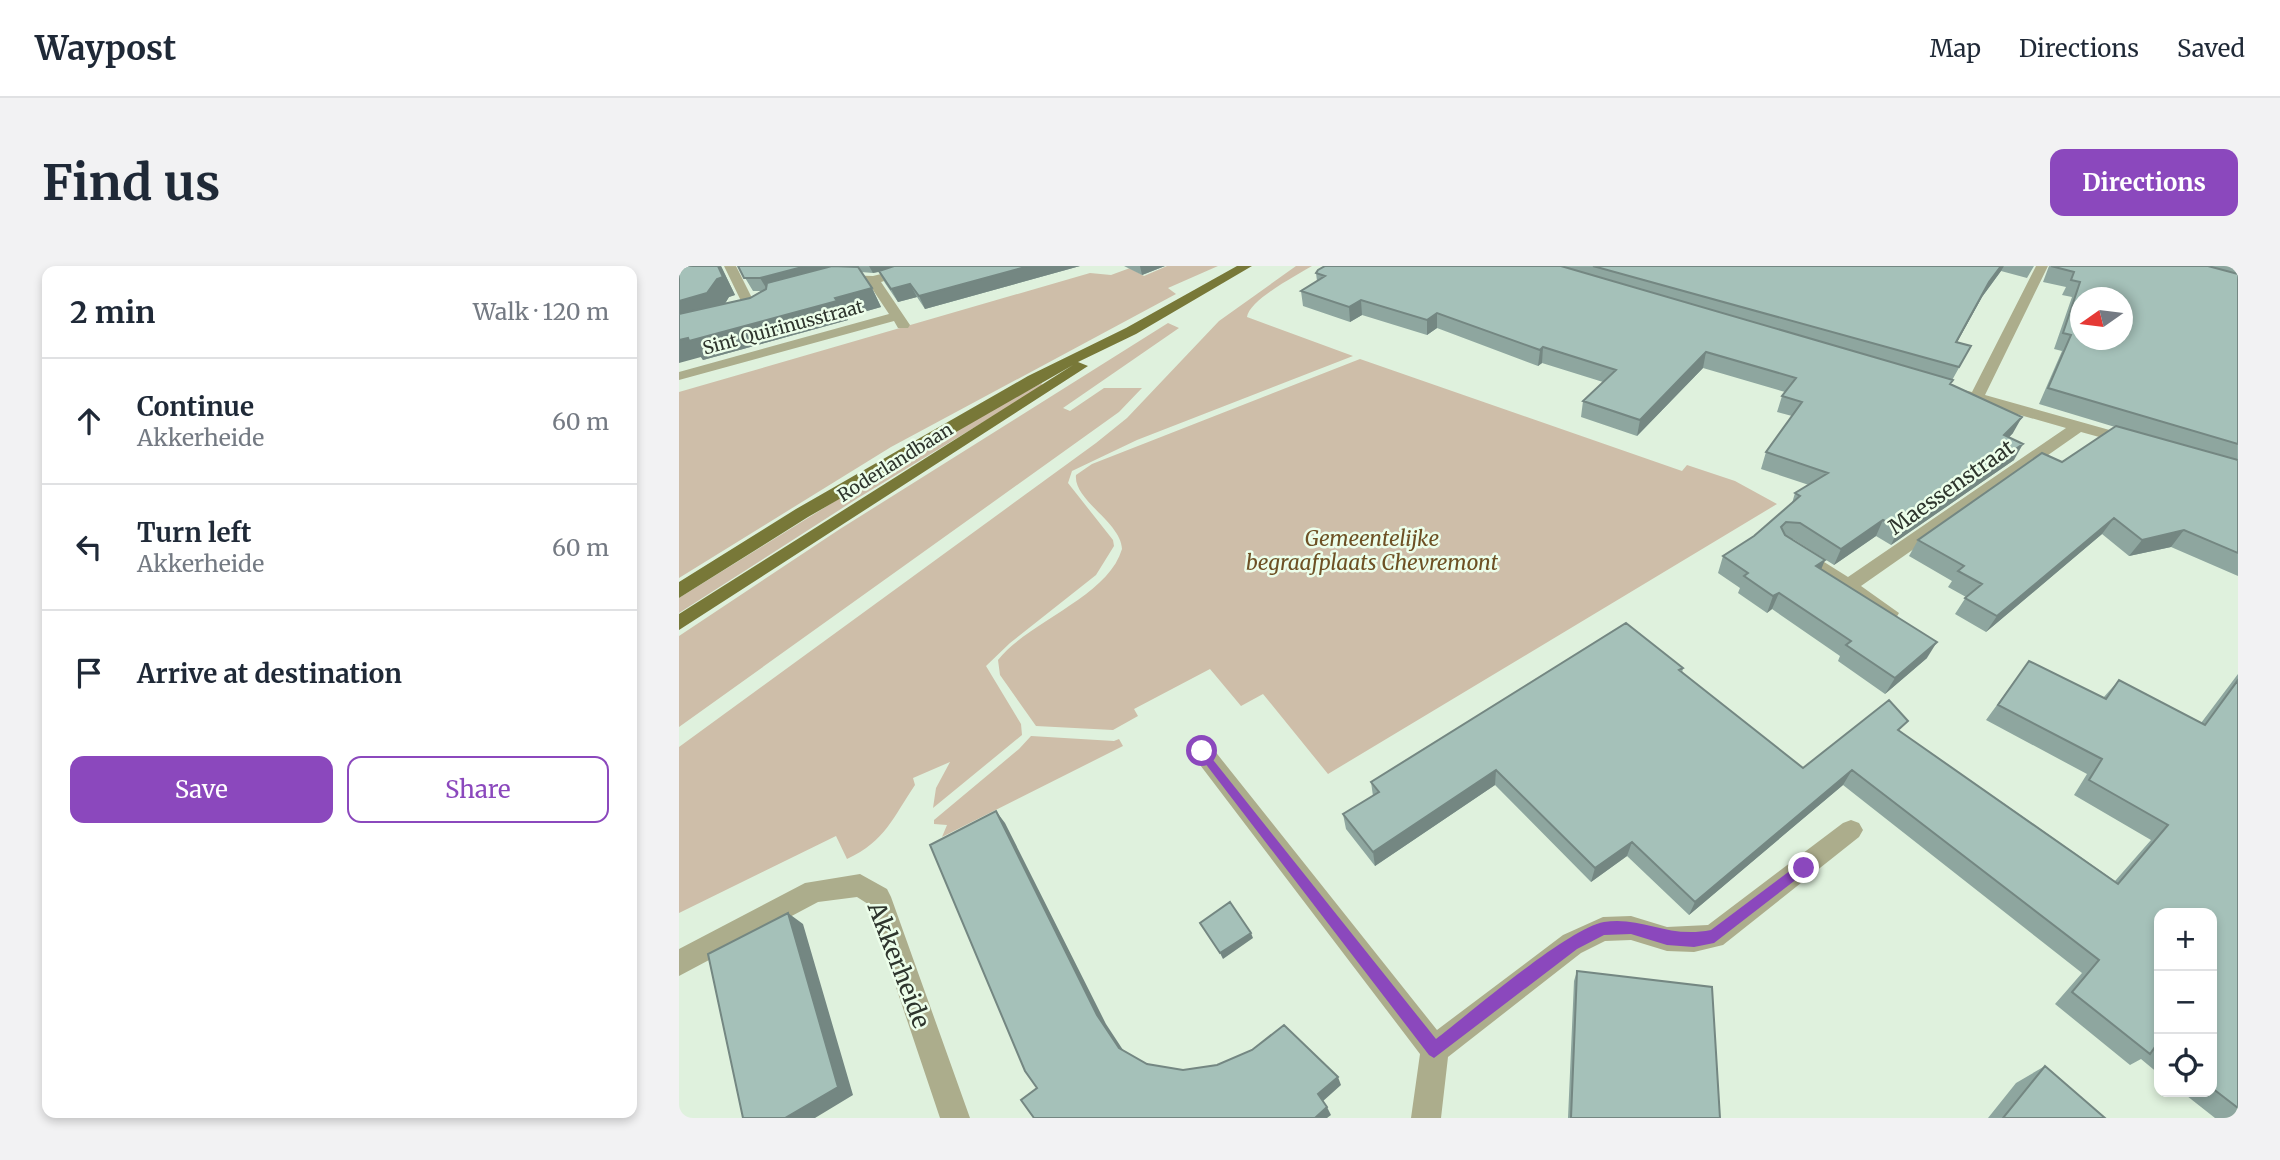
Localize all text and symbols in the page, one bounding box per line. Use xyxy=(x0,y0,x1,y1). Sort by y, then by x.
text: Waypost xyxy=(35,28,176,69)
text: Map xyxy=(1930,33,1981,64)
text: Directions xyxy=(2019,33,2139,64)
text: Saved xyxy=(2177,33,2245,64)
button: Directions xyxy=(2050,149,2238,216)
text: Find us xyxy=(42,152,220,213)
north arrow xyxy=(2070,287,2133,350)
text: 2 min xyxy=(70,293,155,331)
street label: Sint Quirinusstraat xyxy=(700,295,866,359)
text: Walk · 120 m xyxy=(473,297,609,326)
text: Continue xyxy=(137,390,254,423)
icon: ahead xyxy=(70,402,108,440)
text: 60 m xyxy=(552,407,609,436)
street label: Roderlandbaan xyxy=(833,417,957,507)
text: Akkerheide xyxy=(137,423,264,452)
street label: Maessenstraat xyxy=(1883,434,2019,540)
text: Turn left xyxy=(137,516,251,549)
park label: Gemeentelijke begraafplaats Chevremont xyxy=(1246,525,1499,576)
icon: left xyxy=(70,528,108,566)
text: 60 m xyxy=(552,533,609,562)
text: Akkerheide xyxy=(137,549,264,578)
icon: arrive xyxy=(70,654,108,692)
text: Arrive at destination xyxy=(137,657,402,690)
route start xyxy=(1186,735,1217,766)
button: Save xyxy=(70,756,333,823)
button: Share xyxy=(347,756,609,823)
route end xyxy=(1788,852,1819,883)
street label: Akkerheide xyxy=(860,897,937,1032)
map controls xyxy=(2154,908,2217,1097)
button: + xyxy=(2154,908,2217,971)
button: − xyxy=(2154,971,2217,1034)
button: locate xyxy=(2154,1034,2217,1097)

